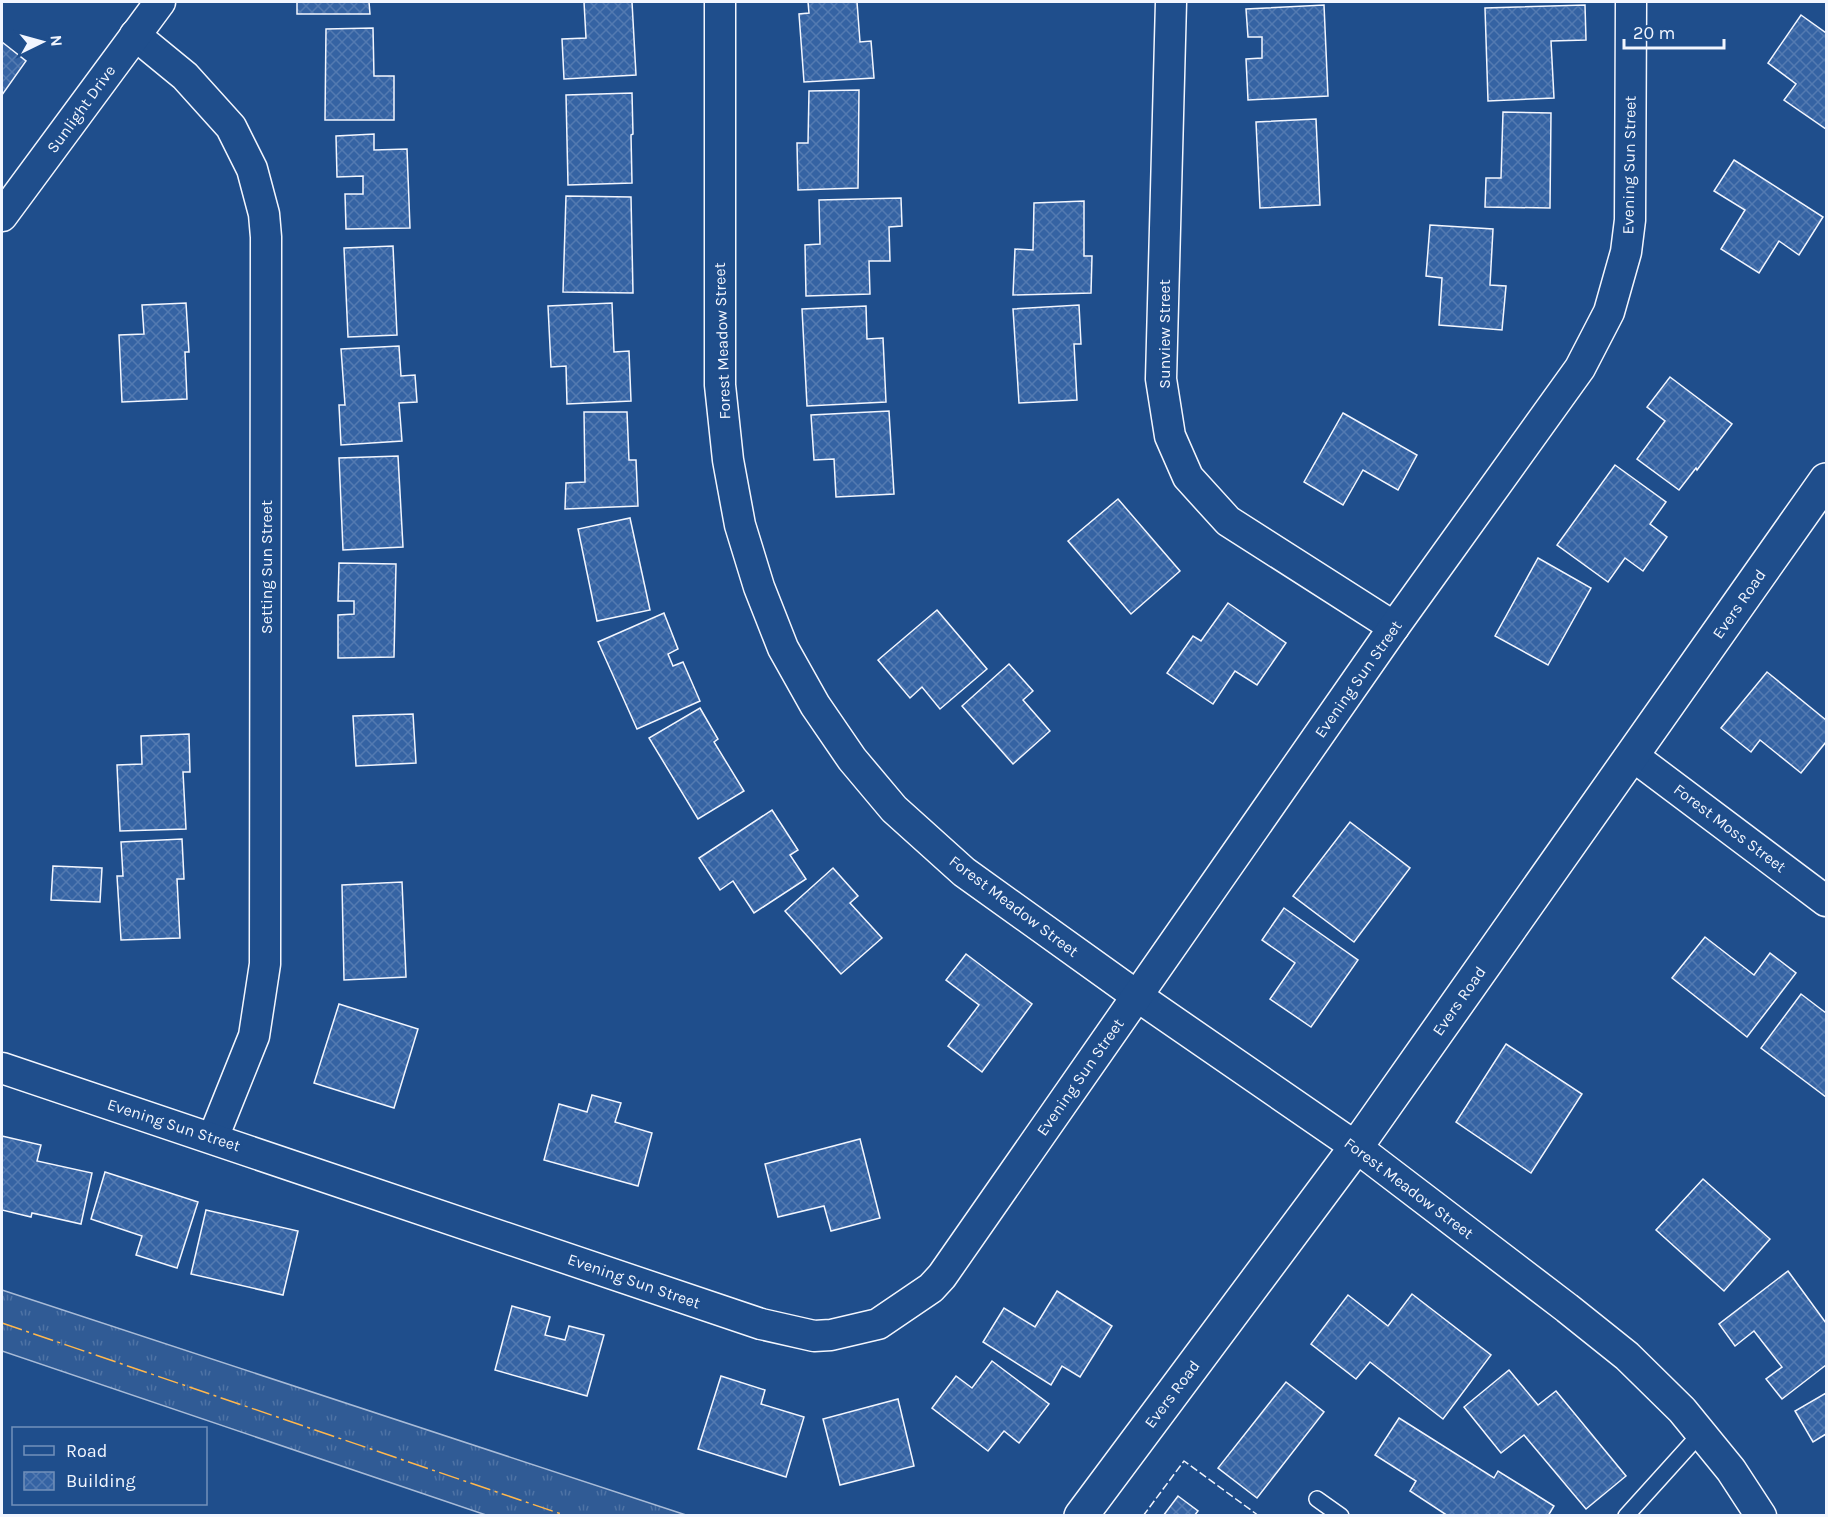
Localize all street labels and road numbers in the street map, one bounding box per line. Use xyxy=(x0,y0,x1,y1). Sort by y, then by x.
street label: Sunlight Drive xyxy=(43,61,119,157)
street label: Evening Sun Street xyxy=(1618,95,1640,235)
street label: Forest Meadow Street xyxy=(710,262,734,420)
street label: Sunview Street xyxy=(1155,279,1174,389)
street label: Setting Sun Street xyxy=(257,500,276,634)
street label: Evers Road xyxy=(1708,566,1770,642)
street label: Evening Sun Street xyxy=(1310,617,1406,741)
street label: Forest Moss Street xyxy=(1670,780,1790,876)
street label: Forest Meadow Street xyxy=(946,851,1082,961)
street label: Evers Road xyxy=(1428,963,1490,1039)
street label: Evening Sun Street xyxy=(1032,1015,1128,1139)
street label: Evening Sun Street xyxy=(105,1095,243,1155)
street label: Forest Meadow Street xyxy=(1341,1133,1477,1243)
street label: Evening Sun Street xyxy=(565,1249,703,1313)
street label: Evers Road xyxy=(1140,1356,1204,1432)

